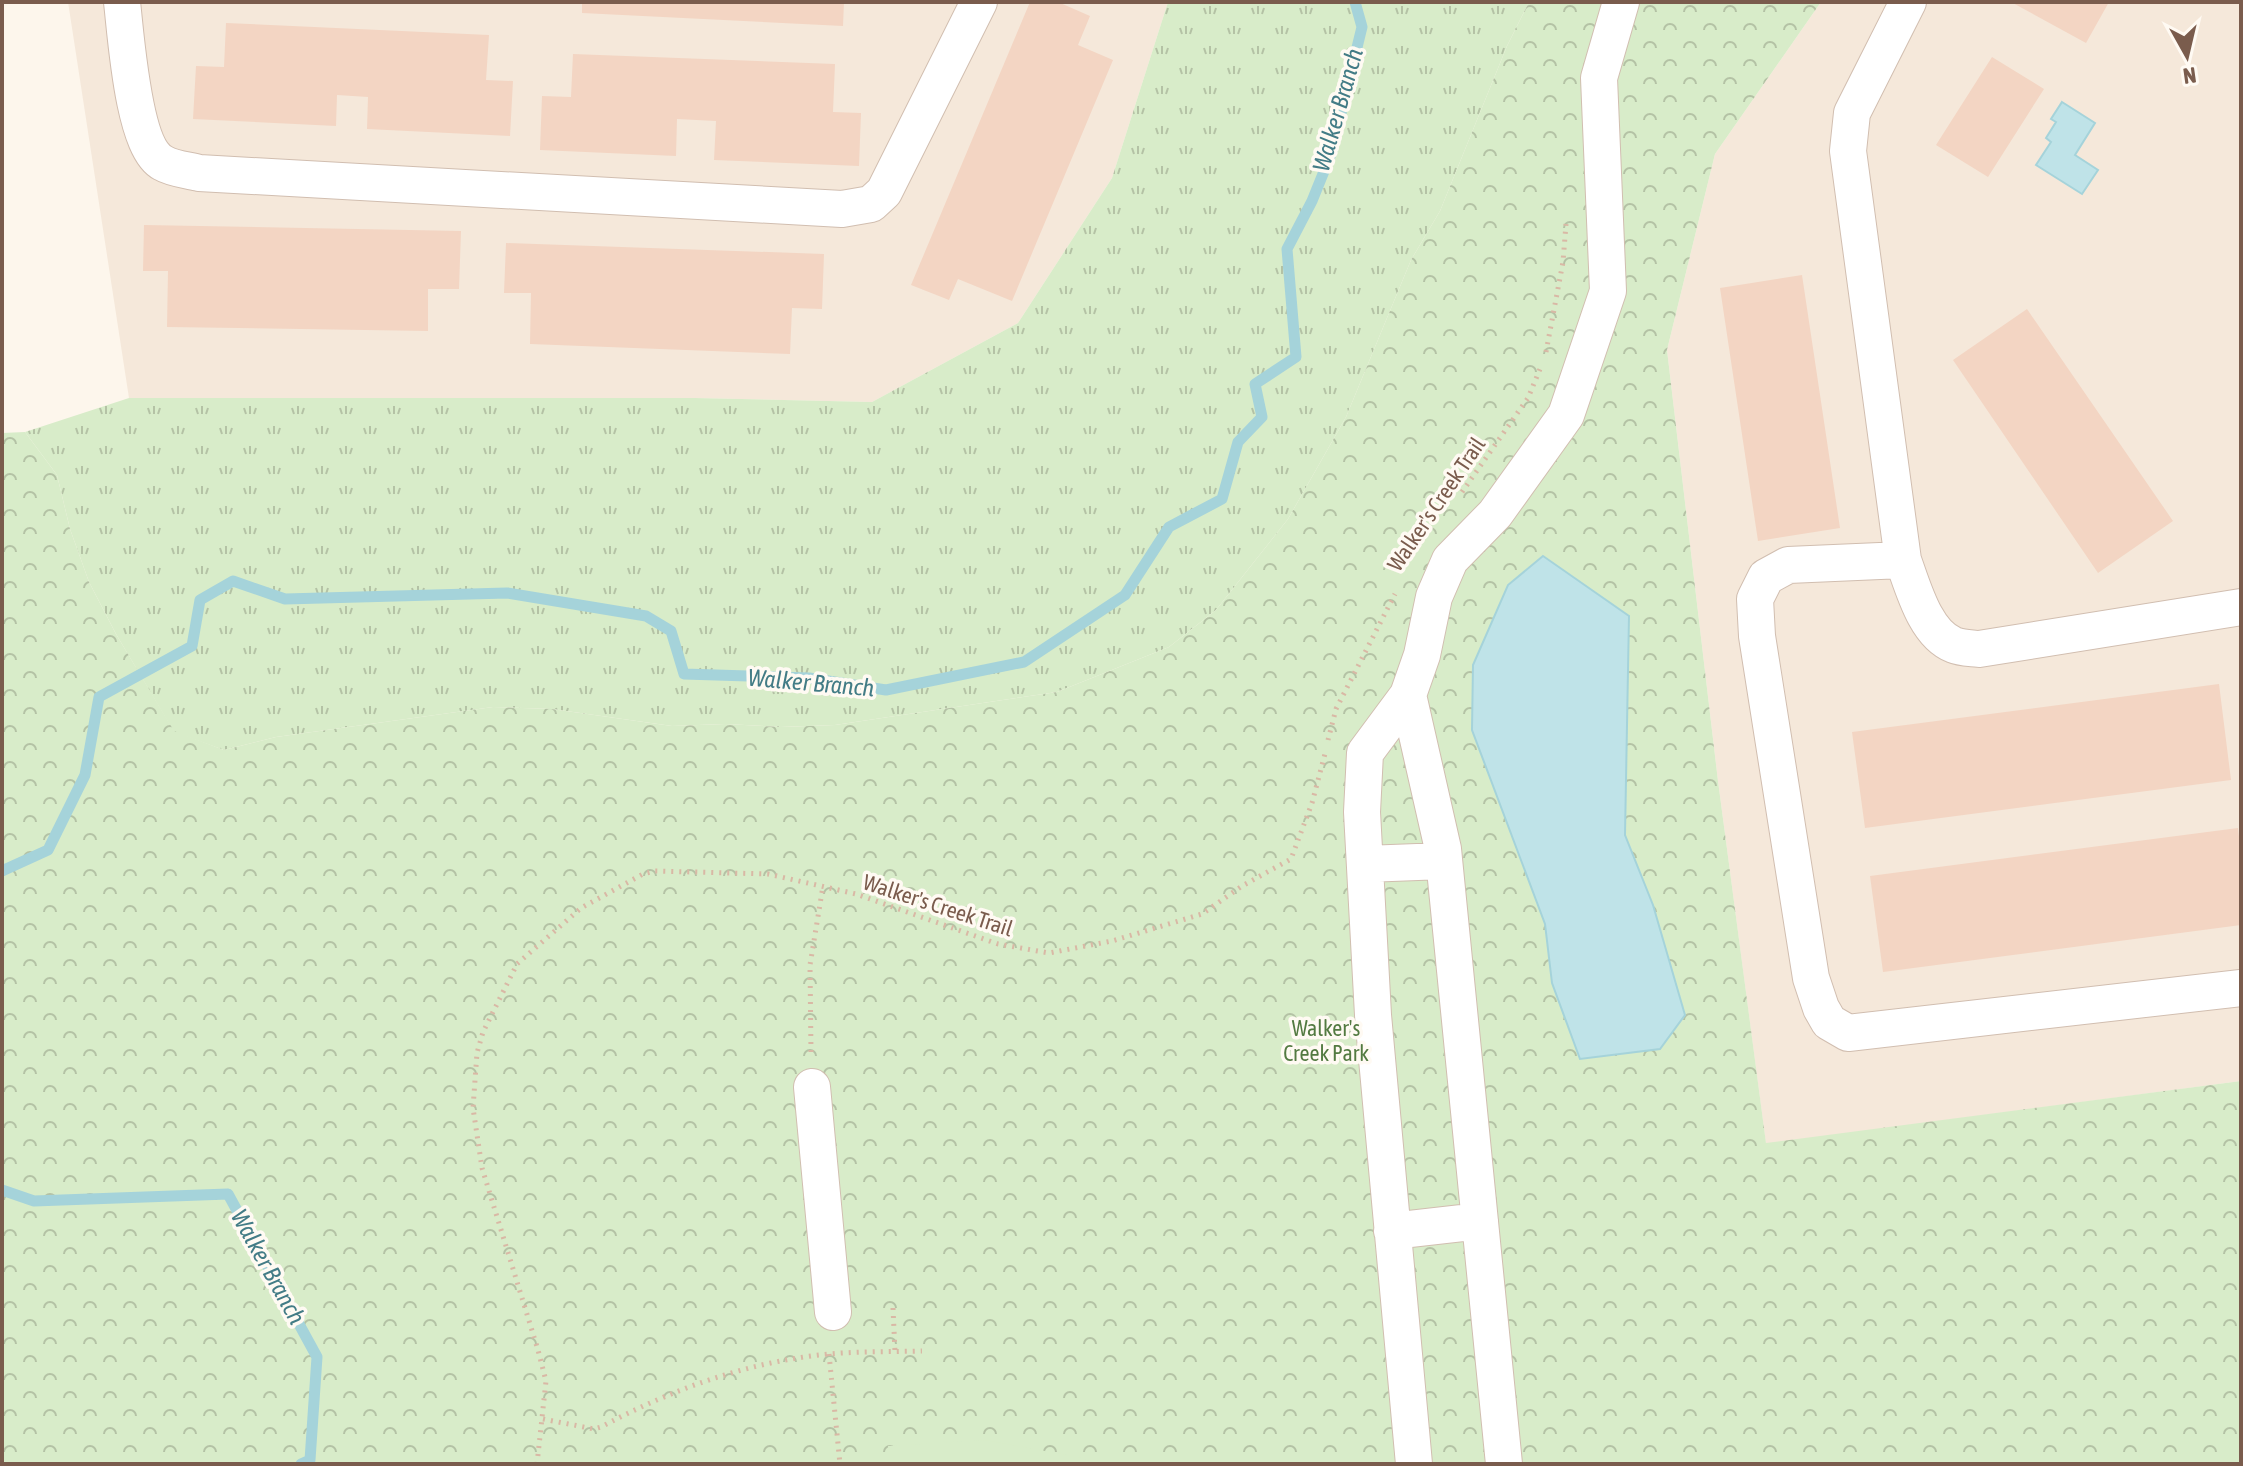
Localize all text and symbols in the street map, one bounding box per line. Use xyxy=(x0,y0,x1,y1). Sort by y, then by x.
north arrow xyxy=(2147,16,2227,96)
water label: Walker Branch xyxy=(1307,45,1368,174)
text: N xyxy=(2182,62,2198,90)
street label: Walker's Creek Trail xyxy=(1382,432,1490,576)
water label: Walker Branch xyxy=(747,664,876,701)
street label: Walker's Creek Trail xyxy=(860,869,1016,942)
park label: Walker's Creek Park xyxy=(1283,1015,1369,1066)
water label: Walker Branch xyxy=(226,1205,311,1329)

